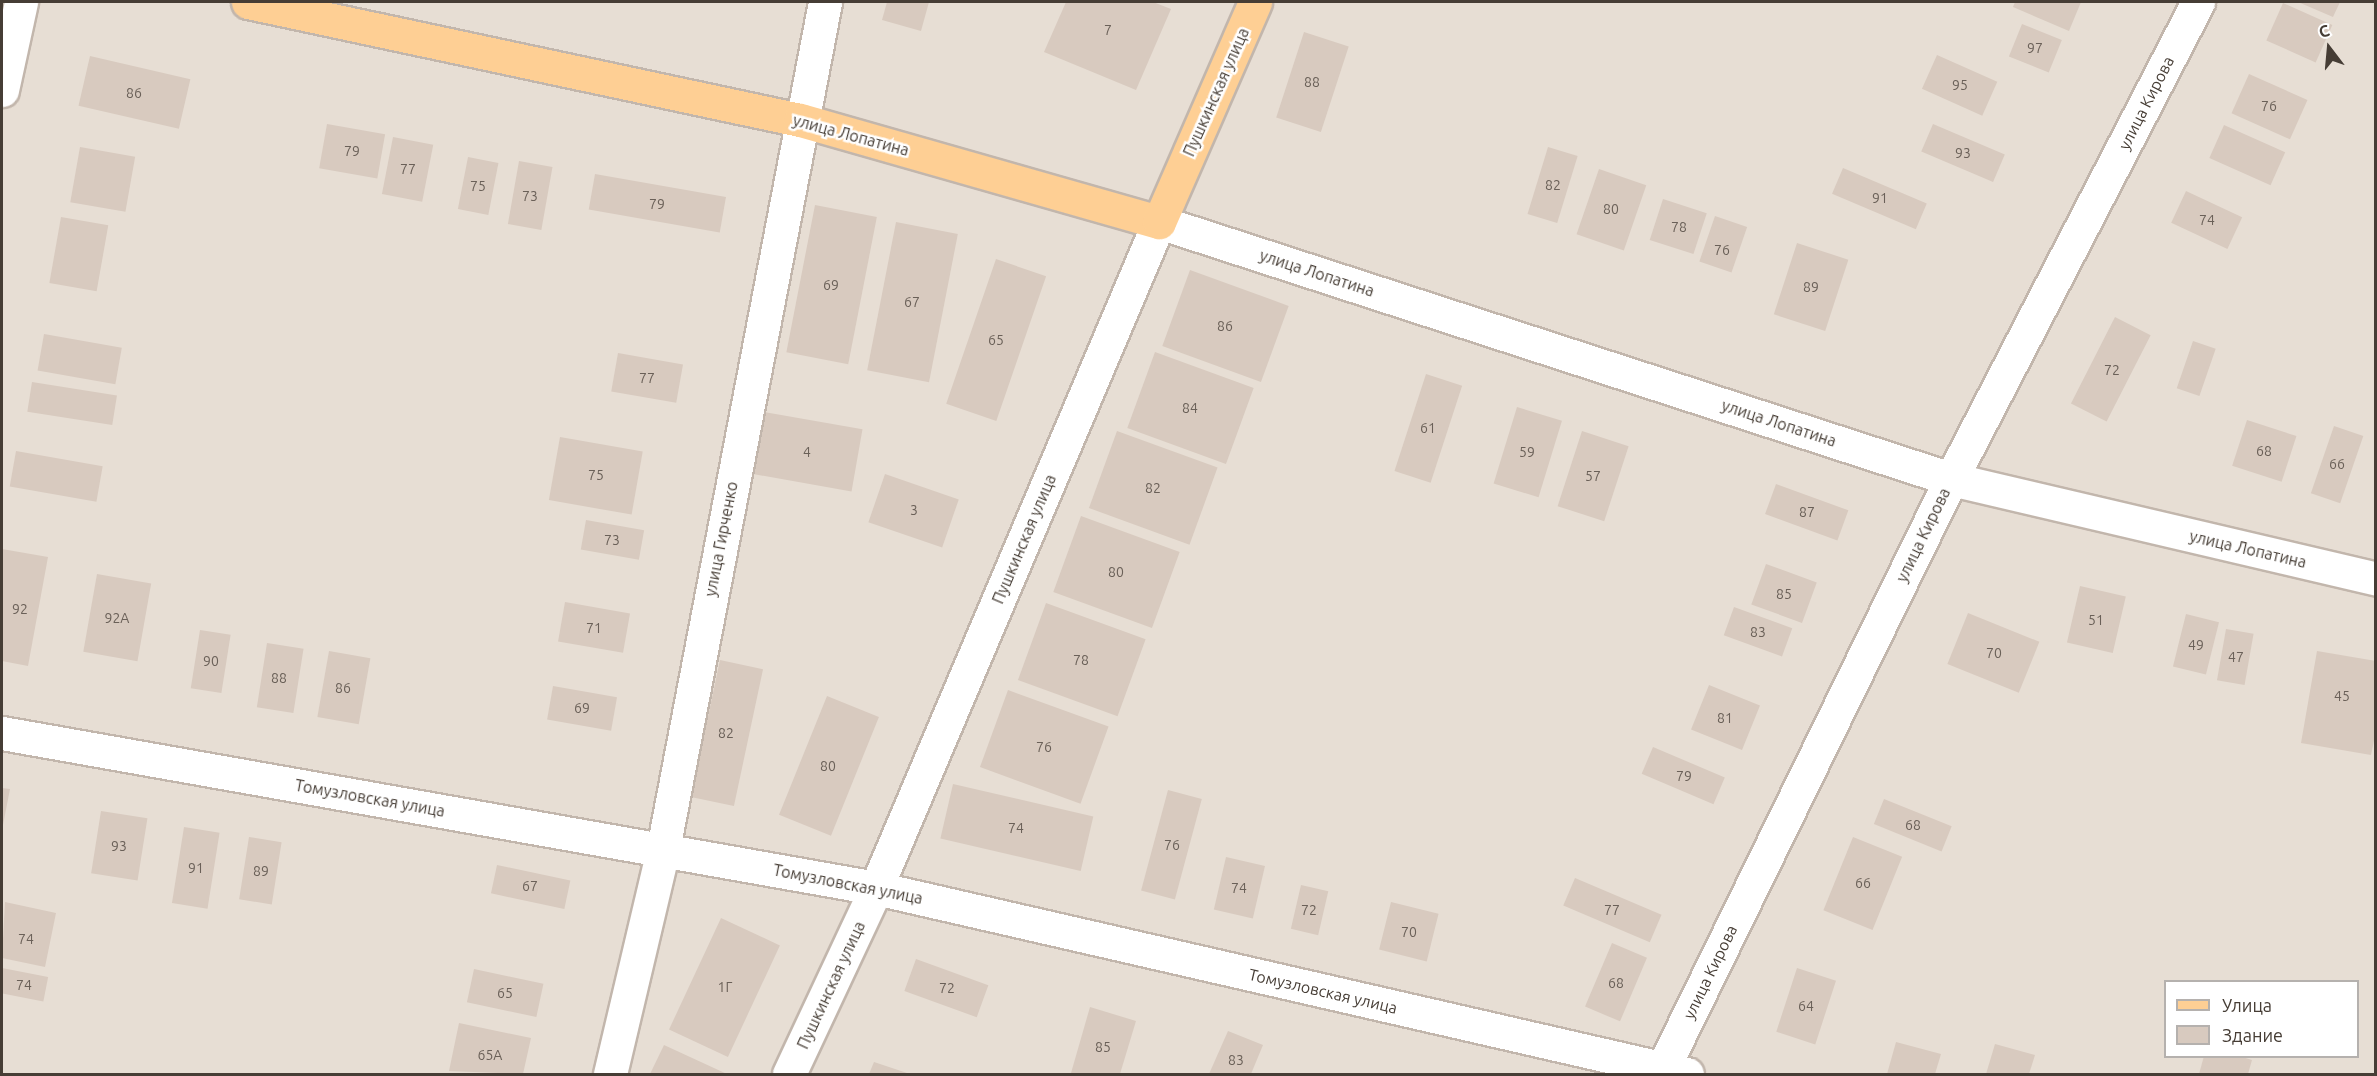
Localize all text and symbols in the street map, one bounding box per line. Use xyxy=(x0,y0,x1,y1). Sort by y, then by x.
north arrow xyxy=(2299,18,2359,78)
text: С xyxy=(2317,21,2331,41)
house number: 7 xyxy=(1104,22,1112,38)
street label: Пушкинская улица xyxy=(1179,25,1253,159)
house number: 97 xyxy=(2027,40,2043,56)
street label: улица Кирова xyxy=(2114,53,2178,153)
house number: 88 xyxy=(1304,74,1320,90)
house number: 95 xyxy=(1952,77,1968,93)
house number: 86 xyxy=(126,85,142,101)
house number: 76 xyxy=(2261,98,2277,114)
street label: улица Лопатина xyxy=(791,110,911,160)
house number: 79 xyxy=(344,143,360,159)
house number: 93 xyxy=(1955,145,1971,161)
house number: 77 xyxy=(400,161,416,177)
house number: 82 xyxy=(1545,177,1561,193)
house number: 75 xyxy=(470,178,486,194)
house number: 73 xyxy=(522,188,538,204)
house number: 91 xyxy=(1872,190,1888,206)
house number: 79 xyxy=(649,196,665,212)
house number: 80 xyxy=(1603,201,1619,217)
house number: 74 xyxy=(2199,212,2215,228)
house number: 78 xyxy=(1671,219,1687,235)
house number: 76 xyxy=(1714,242,1730,258)
street label: улица Лопатина xyxy=(1257,245,1377,301)
house number: 69 xyxy=(823,277,839,293)
house number: 89 xyxy=(1803,279,1819,295)
house number: 67 xyxy=(904,294,920,310)
house number: 86 xyxy=(1217,318,1233,334)
house number: 65 xyxy=(988,332,1004,348)
house number: 72 xyxy=(2104,362,2120,378)
house number: 77 xyxy=(639,370,655,386)
street label: улица Лопатина xyxy=(1719,395,1839,451)
house number: 84 xyxy=(1182,400,1198,416)
house number: 61 xyxy=(1420,420,1436,436)
house number: 68 xyxy=(2256,443,2272,459)
house number: 4 xyxy=(803,444,811,460)
house number: 59 xyxy=(1519,444,1535,460)
house number: 66 xyxy=(2329,456,2345,472)
house number: 75 xyxy=(588,467,604,483)
house number: 57 xyxy=(1585,468,1601,484)
street label: Пушкинская улица xyxy=(988,471,1060,607)
street label: улица Гирченко xyxy=(700,480,742,598)
house number: 82 xyxy=(1145,480,1161,496)
street label: улица Кирова xyxy=(1892,485,1954,585)
house number: 3 xyxy=(910,502,918,518)
house number: 87 xyxy=(1799,504,1815,520)
street label: улица Лопатина xyxy=(2188,526,2308,572)
house number: 73 xyxy=(604,532,620,548)
house number: 80 xyxy=(1108,564,1124,580)
house number: 85 xyxy=(1776,586,1792,602)
house number: 92 xyxy=(12,601,28,617)
house number: 92А xyxy=(105,610,129,626)
house number: 51 xyxy=(2088,612,2104,628)
house number: 71 xyxy=(586,620,602,636)
house number: 83 xyxy=(1750,624,1766,640)
house number: 49 xyxy=(2188,637,2204,653)
house number: 70 xyxy=(1986,645,2002,661)
house number: 47 xyxy=(2228,649,2244,665)
house number: 78 xyxy=(1073,652,1089,668)
house number: 90 xyxy=(203,653,219,669)
house number: 88 xyxy=(271,670,287,686)
house number: 86 xyxy=(335,680,351,696)
house number: 45 xyxy=(2334,688,2350,704)
house number: 69 xyxy=(574,700,590,716)
house number: 81 xyxy=(1717,710,1733,726)
house number: 82 xyxy=(718,725,734,741)
house number: 76 xyxy=(1036,739,1052,755)
house number: 80 xyxy=(820,758,836,774)
house number: 79 xyxy=(1676,768,1692,784)
street label: Томузловская улица xyxy=(293,775,447,821)
house number: 68 xyxy=(1905,817,1921,833)
house number: 74 xyxy=(1008,820,1024,836)
house number: 76 xyxy=(1164,837,1180,853)
house number: 93 xyxy=(111,838,127,854)
house number: 91 xyxy=(188,860,204,876)
street label: Томузловская улица xyxy=(772,860,924,908)
house number: 89 xyxy=(253,863,269,879)
house number: 66 xyxy=(1855,875,1871,891)
house number: 67 xyxy=(522,878,538,894)
house number: 74 xyxy=(1231,880,1247,896)
house number: 72 xyxy=(1301,902,1317,918)
house number: 77 xyxy=(1604,902,1620,918)
street label: Пушкинская улица xyxy=(793,918,869,1052)
street label: улица Кирова xyxy=(1679,922,1741,1022)
house number: 70 xyxy=(1401,924,1417,940)
house number: 74 xyxy=(18,931,34,947)
street label: Томузловская улица xyxy=(1247,965,1399,1017)
house number: 68 xyxy=(1608,975,1624,991)
house number: 74 xyxy=(16,977,32,993)
house number: 1Г xyxy=(718,979,732,995)
house number: 72 xyxy=(939,980,955,996)
legend xyxy=(2164,980,2359,1058)
house number: 65 xyxy=(497,985,513,1001)
text: Улица xyxy=(2222,995,2272,1015)
house number: 64 xyxy=(1798,998,1814,1014)
text: Здание xyxy=(2222,1025,2283,1045)
house number: 85 xyxy=(1095,1039,1111,1055)
house number: 65А xyxy=(478,1047,502,1063)
house number: 83 xyxy=(1228,1052,1244,1068)

